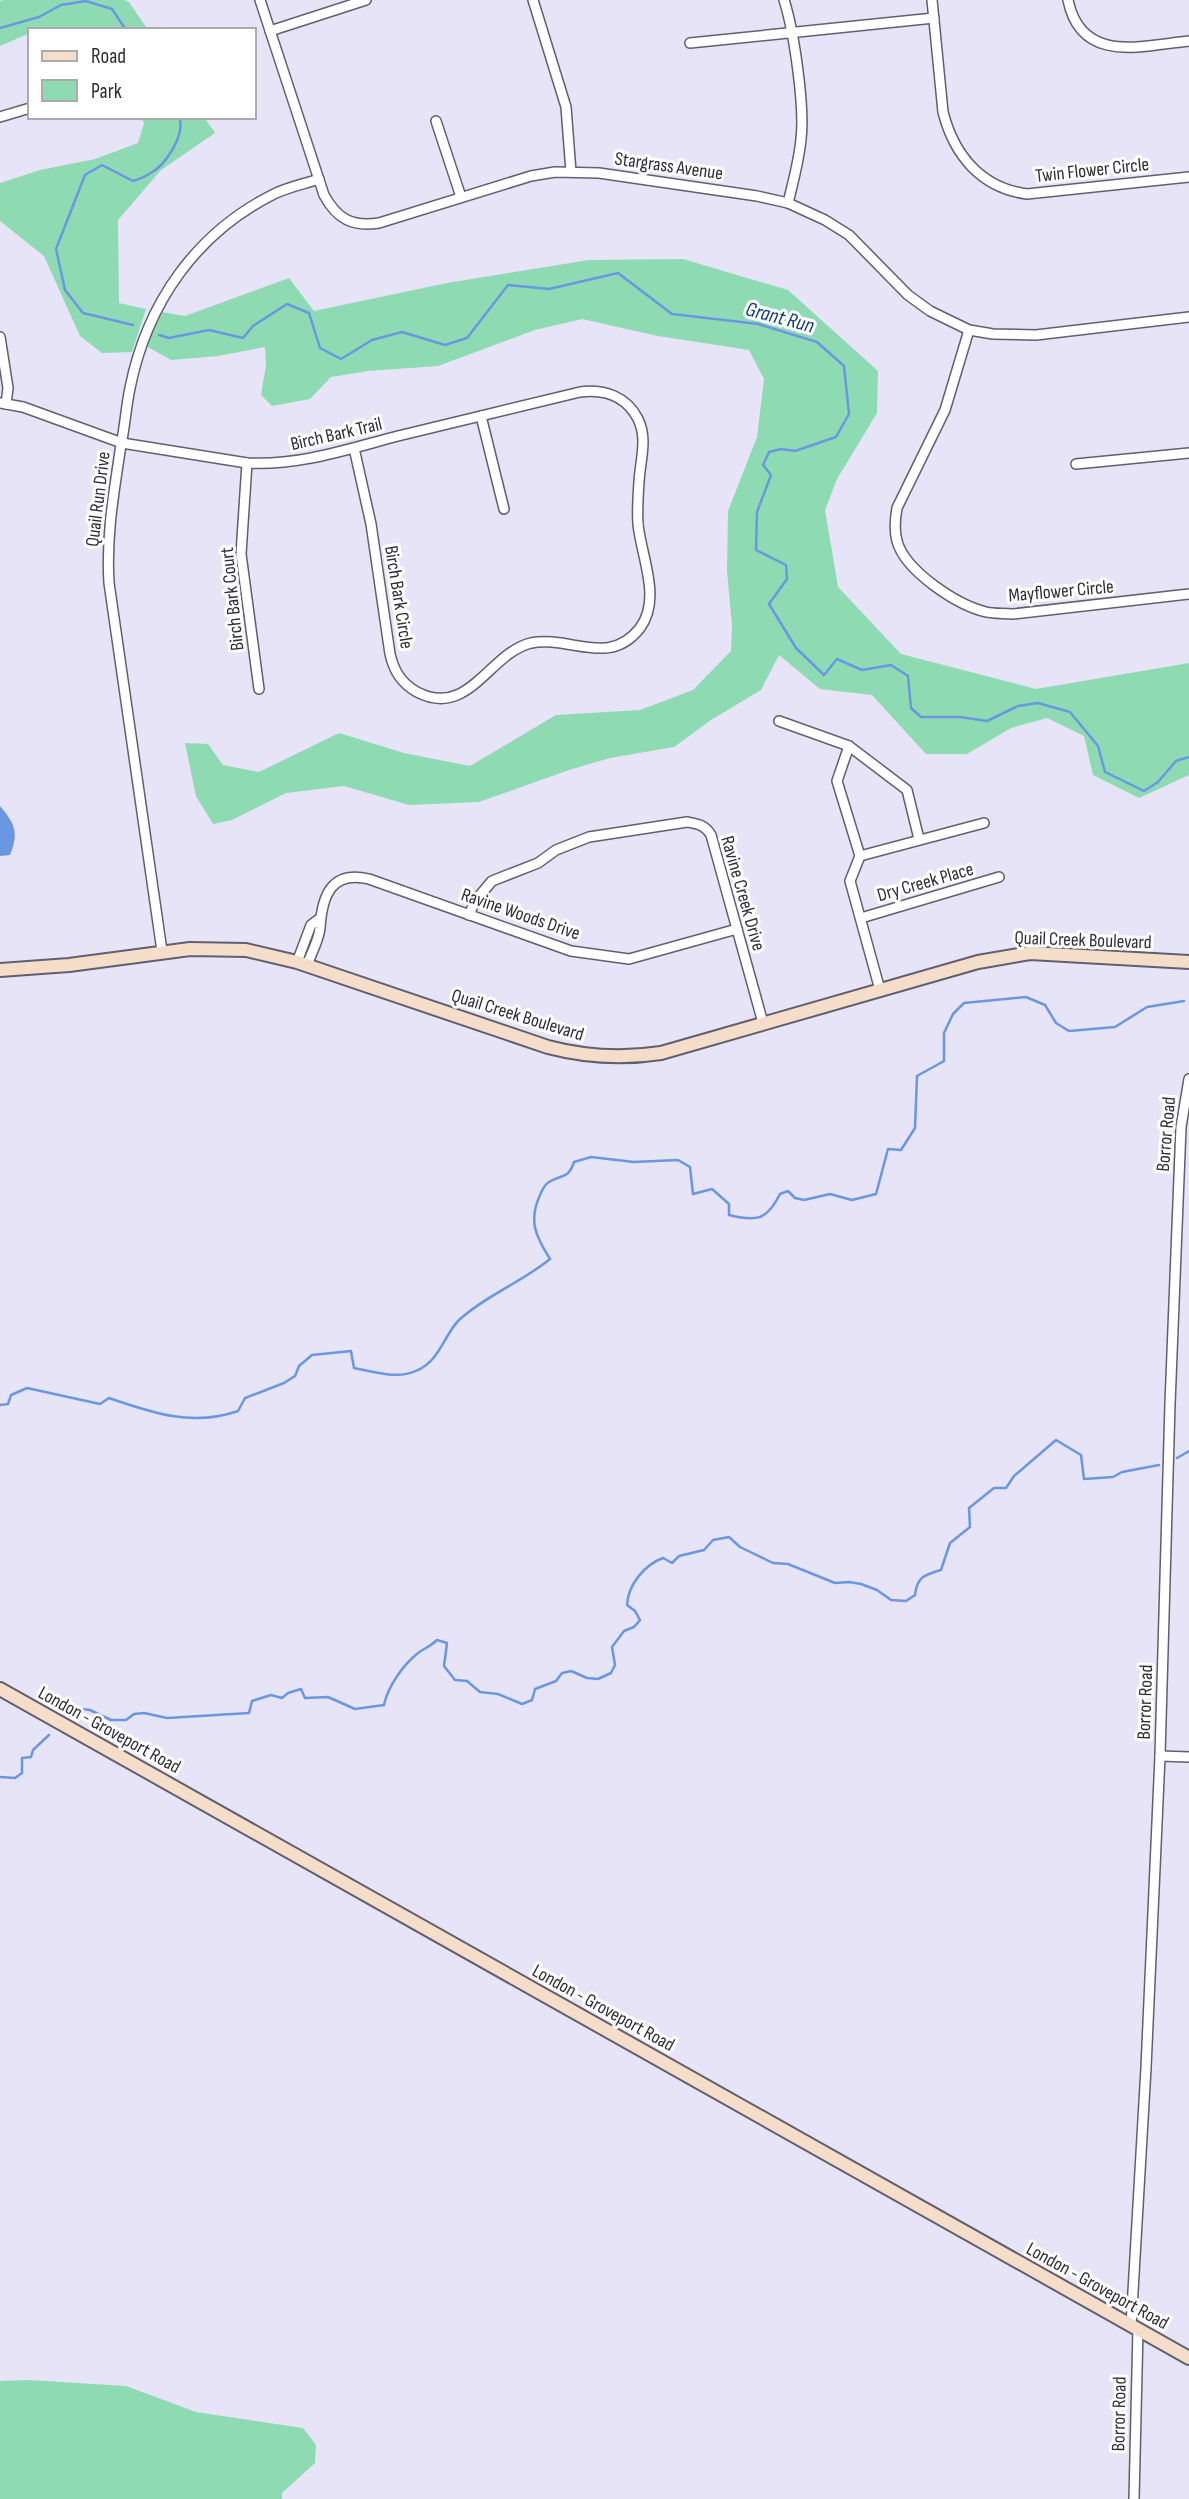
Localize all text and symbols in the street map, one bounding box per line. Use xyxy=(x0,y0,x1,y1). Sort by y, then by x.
legend xyxy=(28,28,256,119)
text: Road xyxy=(91,44,126,69)
text: Park xyxy=(91,79,122,104)
street label: Stargrass Avenue xyxy=(613,148,724,185)
street label: Twin Flower Circle xyxy=(1034,153,1150,188)
water label: Grant Run xyxy=(743,296,817,339)
street label: Birch Bark Trail xyxy=(288,413,384,456)
street label: Quail Run Drive xyxy=(81,450,116,548)
street label: Birch Bark Circle xyxy=(379,544,418,650)
street label: Birch Bark Court xyxy=(216,546,249,652)
street label: Mayflower Circle xyxy=(1008,575,1115,608)
street label: Ravine Creek Drive xyxy=(715,833,770,954)
street label: Dry Creek Place xyxy=(875,858,976,907)
street label: Ravine Woods Drive xyxy=(458,883,583,946)
street label: Quail Creek Boulevard xyxy=(1014,927,1152,954)
street label: Quail Creek Boulevard xyxy=(449,984,587,1047)
street label: Borror Road xyxy=(1152,1096,1181,1172)
street label: Borror Road xyxy=(1133,1664,1158,1740)
street label: London - Groveport Road xyxy=(34,1682,184,1779)
street label: London - Groveport Road xyxy=(528,1960,678,2057)
street label: London - Groveport Road xyxy=(1022,2238,1172,2335)
street label: Borror Road xyxy=(1107,2376,1132,2452)

